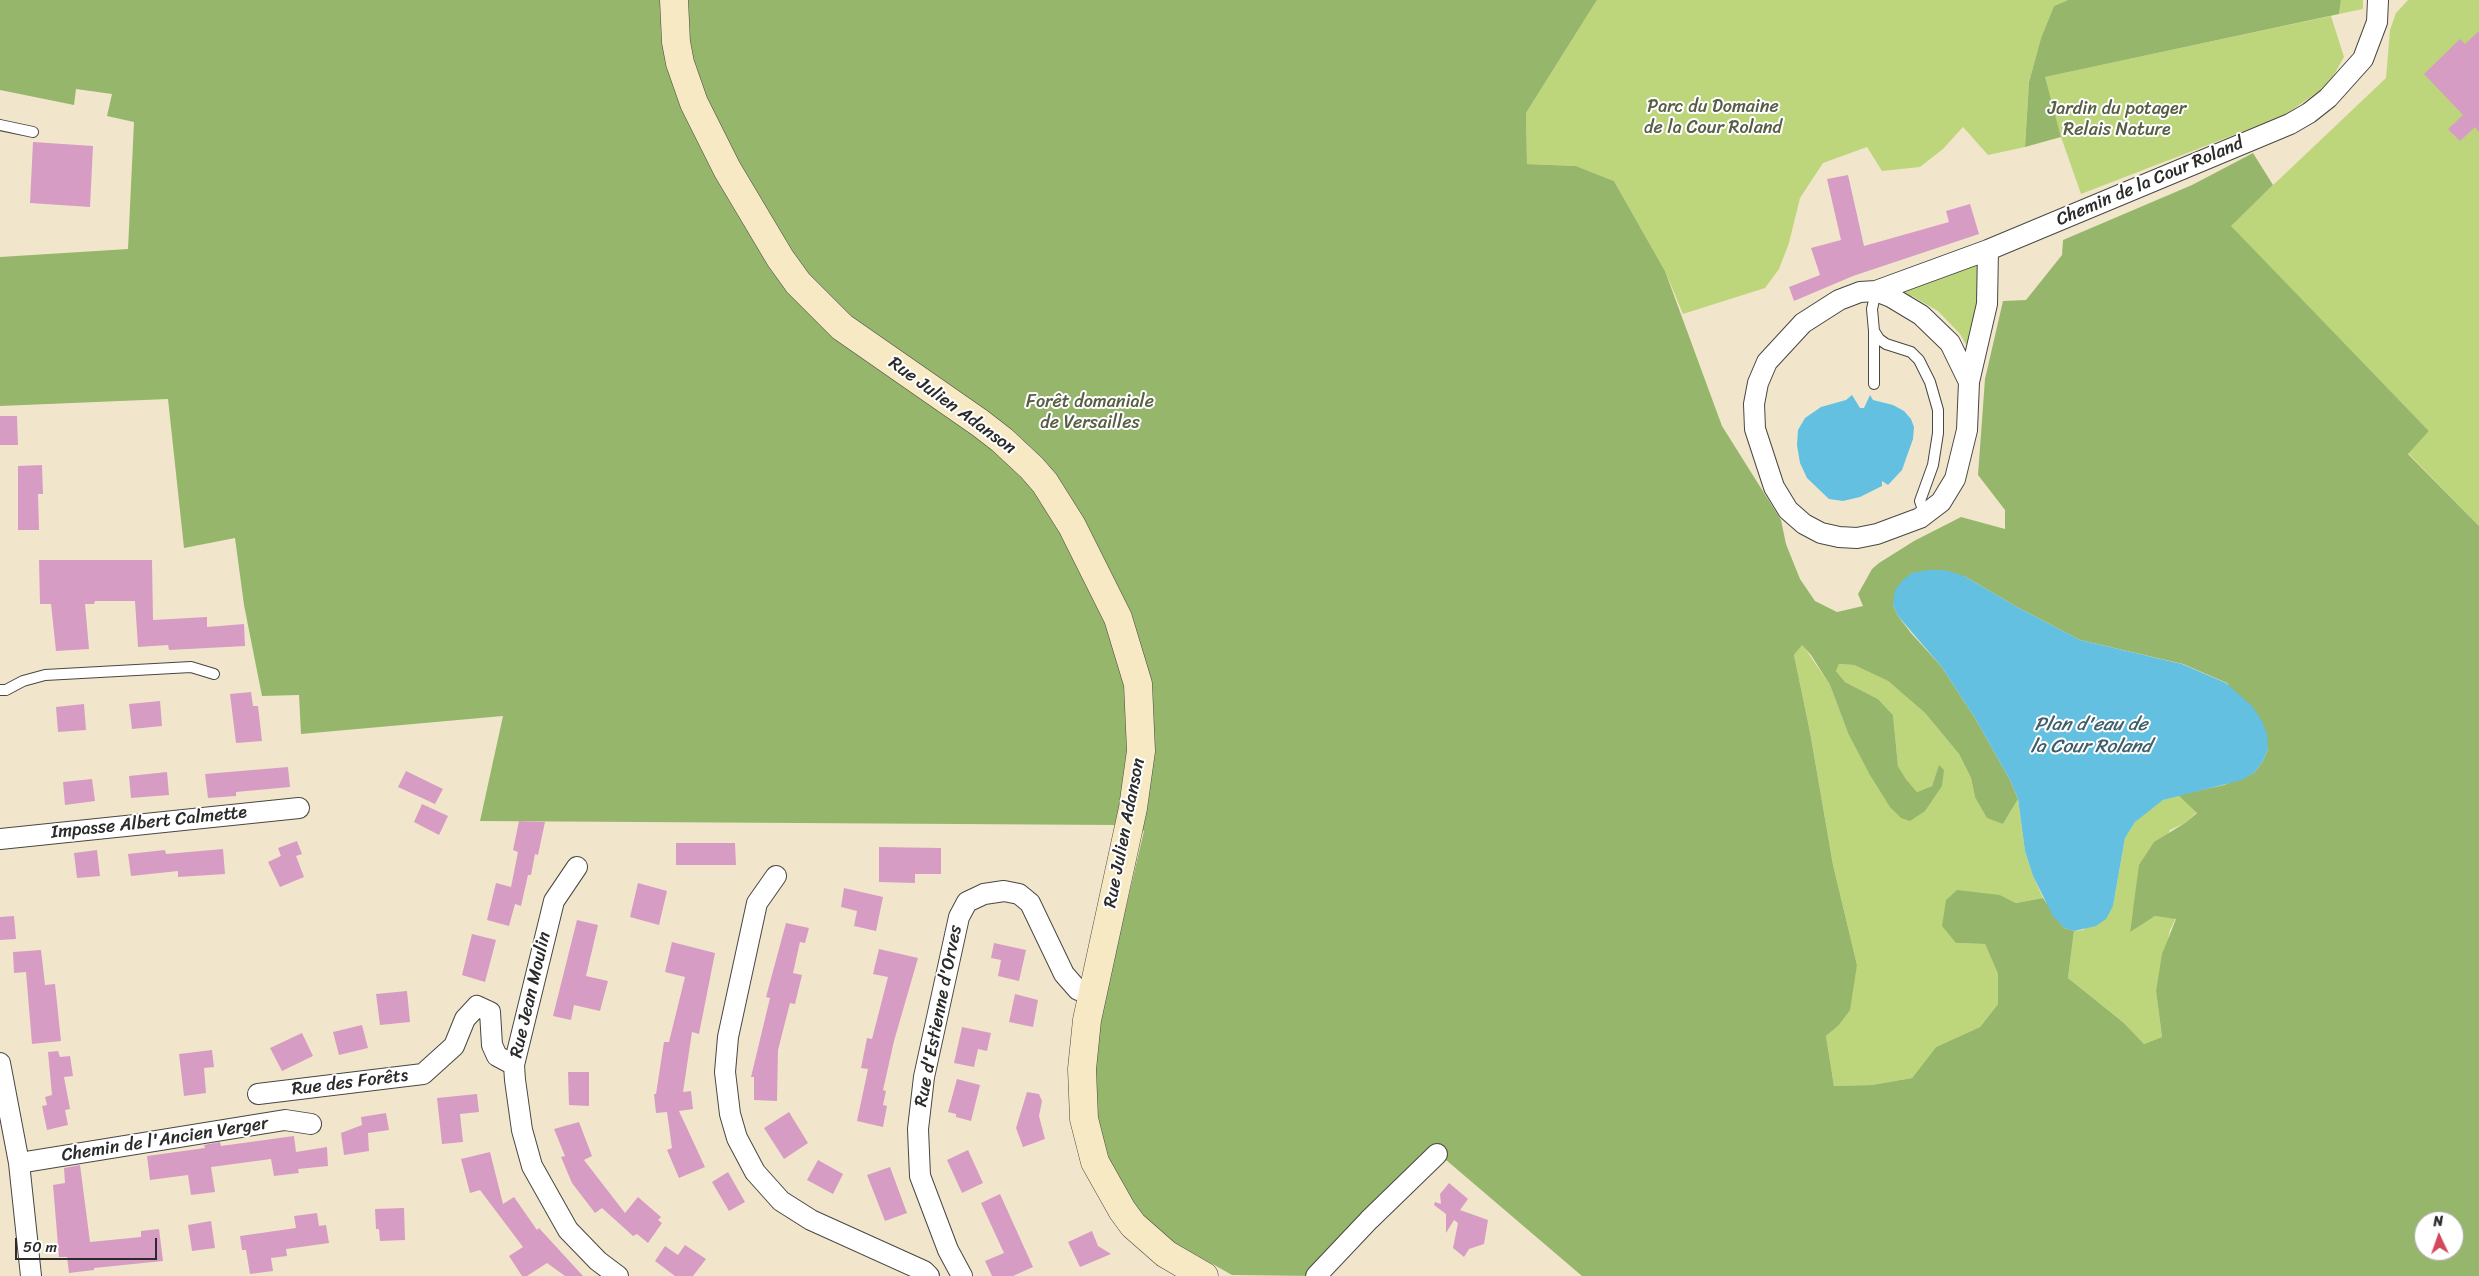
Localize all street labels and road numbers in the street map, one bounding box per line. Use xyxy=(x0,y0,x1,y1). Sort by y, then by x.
street label: Chemin de la Cour Roland xyxy=(2053,133,2247,231)
street label: Rue Julien Adanson xyxy=(884,353,1020,459)
street label: Rue Julien Adanson xyxy=(1100,756,1150,910)
street label: Impasse Albert Calmette xyxy=(50,802,248,844)
street label: Rue d'Estienne d'Orves xyxy=(911,923,967,1109)
street label: Rue Jean Moulin xyxy=(506,930,556,1060)
street label: Rue des Forêts xyxy=(291,1065,409,1101)
street label: Chemin de l'Ancien Verger xyxy=(60,1113,270,1167)

